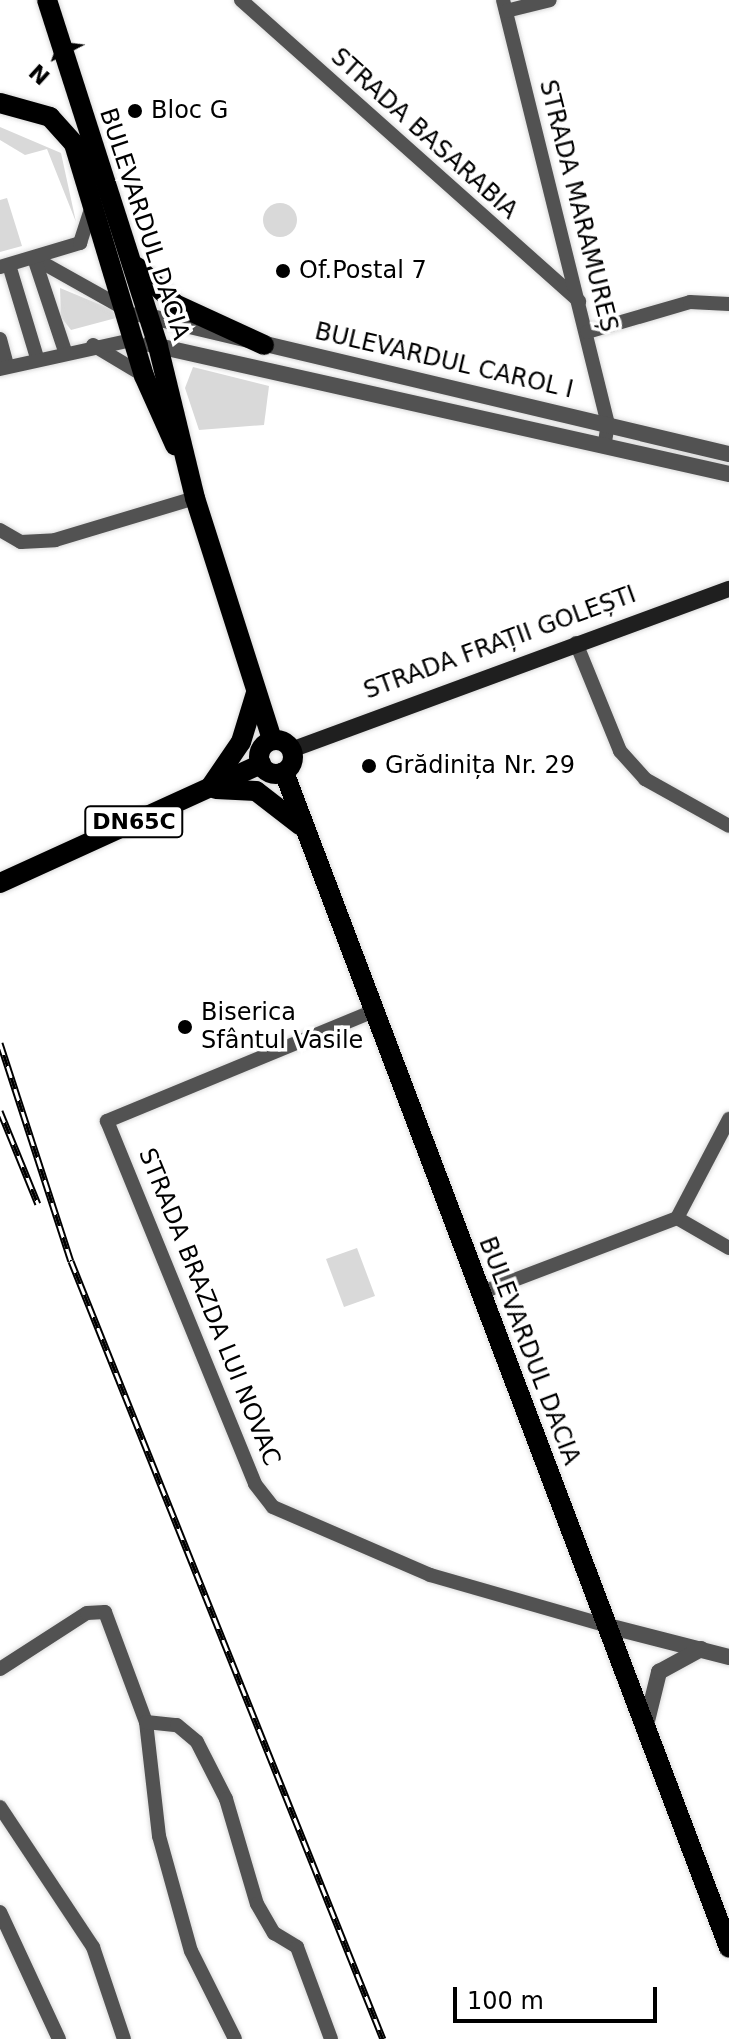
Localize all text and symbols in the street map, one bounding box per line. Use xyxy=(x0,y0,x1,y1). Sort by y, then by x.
north arrow xyxy=(16,16,96,96)
street label: STRADA BASARABIA xyxy=(325,43,523,225)
text: N xyxy=(24,59,55,90)
street label: STRADA MARAMUREȘ xyxy=(533,77,623,335)
place label: Bloc G xyxy=(151,97,228,125)
marker: Bloc G xyxy=(126,102,144,120)
street label: BULEVARDUL DACIA xyxy=(93,105,195,343)
place label: Of.Postal 7 xyxy=(299,257,427,285)
marker: Of.Postal 7 xyxy=(274,262,292,280)
street label: BULEVARDUL CAROL I xyxy=(312,317,576,405)
street label: STRADA FRAȚII GOLEȘTI xyxy=(360,580,640,706)
place label: Grădinița Nr. 29 xyxy=(385,752,575,780)
marker: Grădinița Nr. 29 xyxy=(360,757,378,775)
road number: DN65C xyxy=(84,804,184,840)
place label: Biserica Sfântul Vasile xyxy=(201,999,363,1055)
marker: Biserica Sfântul Vasile xyxy=(176,1018,194,1036)
street label: STRADA BRAZDA LUI NOVAC xyxy=(132,1144,286,1470)
street label: BULEVARDUL DACIA xyxy=(472,1233,586,1469)
scale bar xyxy=(457,1971,661,2021)
text: 100 m xyxy=(467,1987,544,2015)

